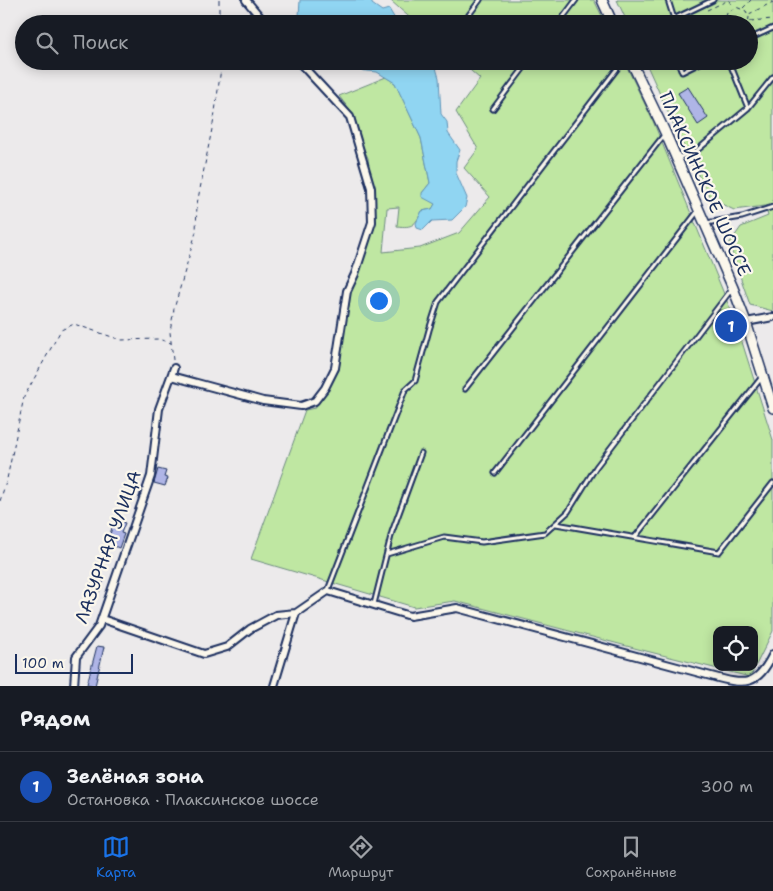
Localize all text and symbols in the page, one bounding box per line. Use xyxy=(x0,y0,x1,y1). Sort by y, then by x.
search box xyxy=(15,15,758,70)
icon: search xyxy=(33,29,61,57)
text: Поиск xyxy=(73,30,128,55)
street label: ПЛАКСИНСКОЕ ШОССЕ xyxy=(653,88,757,280)
your location xyxy=(366,288,392,314)
pin: 1 xyxy=(715,307,747,345)
street label: ЛАЗУРНАЯ УЛИЦА xyxy=(69,467,147,627)
map controls xyxy=(713,626,758,671)
button: locate xyxy=(713,626,758,671)
scale bar xyxy=(15,651,132,674)
text: 100 m xyxy=(22,654,64,672)
text: Рядом xyxy=(20,705,90,733)
text: Зелёная зона xyxy=(67,764,204,789)
text: 1 xyxy=(32,776,40,797)
text: 300 m xyxy=(701,776,753,797)
text: Остановка · Плаксинское шоссе xyxy=(67,789,319,810)
tab: Карта xyxy=(96,833,136,881)
tab: Маршрут xyxy=(328,833,393,881)
tab: Сохранённые xyxy=(586,833,677,881)

